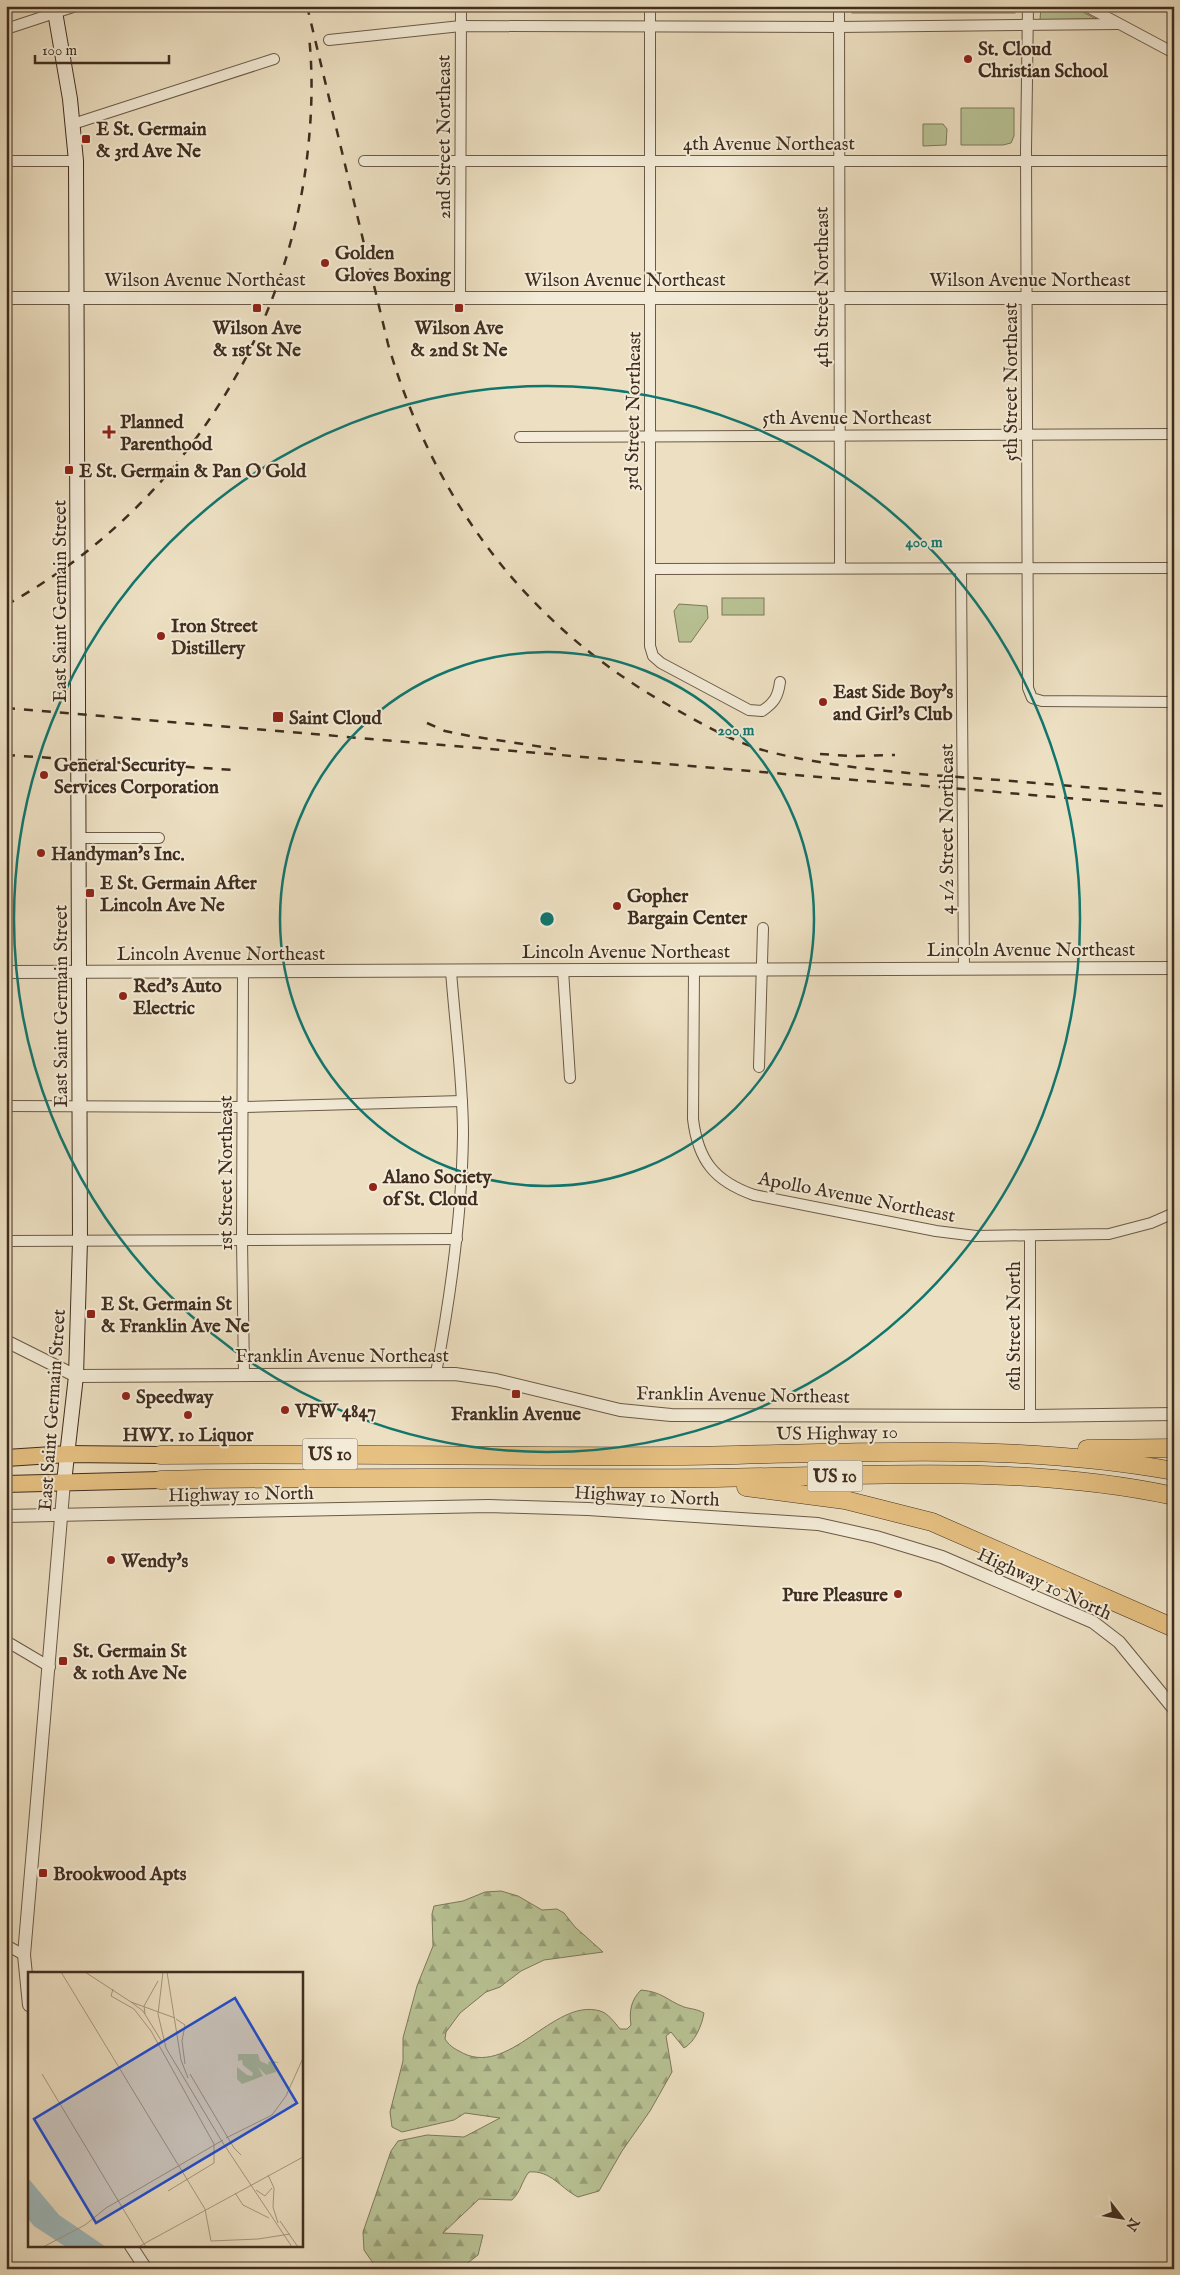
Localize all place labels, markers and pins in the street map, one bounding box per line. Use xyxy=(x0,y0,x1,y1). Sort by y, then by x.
place label: St. Cloud Christian School xyxy=(978,38,1109,84)
marker: St. Cloud Christian School xyxy=(962,53,974,65)
place label: E St. Germain & 3rd Ave Ne xyxy=(96,118,207,164)
marker: E St. Germain & 3rd Ave Ne xyxy=(80,133,92,145)
place label: Golden Gloves Boxing xyxy=(335,242,451,288)
marker: Golden Gloves Boxing xyxy=(319,257,331,269)
marker: Wilson Ave & 1st St Ne xyxy=(251,302,263,314)
marker: Wilson Ave & 2nd St Ne xyxy=(453,302,465,314)
place label: Wilson Ave & 1st St Ne xyxy=(211,317,302,363)
place label: Wilson Ave & 2nd St Ne xyxy=(411,317,508,363)
place label: Planned Parenthood xyxy=(120,411,213,457)
marker: Planned Parenthood xyxy=(102,425,116,439)
place label: E St. Germain & Pan O Gold xyxy=(79,460,307,484)
marker: E St. Germain & Pan O Gold xyxy=(63,464,75,476)
place label: Iron Street Distillery xyxy=(171,615,258,661)
marker: Iron Street Distillery xyxy=(155,630,167,642)
place label: East Side Boy's and Girl's Club xyxy=(833,681,954,727)
marker: East Side Boy's and Girl's Club xyxy=(817,696,829,708)
place label: Saint Cloud xyxy=(289,707,382,731)
marker: Saint Cloud xyxy=(271,710,285,724)
place label: General Security Services Corporation xyxy=(54,754,219,800)
marker: General Security Services Corporation xyxy=(38,769,50,781)
place label: Handyman's Inc. xyxy=(51,843,185,867)
marker: Handyman's Inc. xyxy=(35,847,47,859)
place label: E St. Germain After Lincoln Ave Ne xyxy=(100,872,258,918)
place label: Gopher Bargain Center xyxy=(627,885,748,931)
marker: E St. Germain After Lincoln Ave Ne xyxy=(84,887,96,899)
marker: Gopher Bargain Center xyxy=(611,900,623,912)
centre of rings xyxy=(538,910,556,928)
place label: Red’s Auto Electric xyxy=(133,975,222,1021)
marker: Red’s Auto Electric xyxy=(117,990,129,1002)
place label: Alano Society of St. Cloud xyxy=(382,1166,492,1212)
marker: Alano Society of St. Cloud xyxy=(367,1181,379,1193)
place label: E St. Germain St & Franklin Ave Ne xyxy=(101,1293,250,1339)
marker: E St. Germain St & Franklin Ave Ne xyxy=(85,1308,97,1320)
place label: Speedway xyxy=(136,1386,214,1410)
marker: Franklin Avenue xyxy=(510,1388,522,1400)
marker: Speedway xyxy=(120,1390,132,1402)
place label: VFW 4847 xyxy=(294,1400,376,1424)
place label: Franklin Avenue xyxy=(451,1403,581,1427)
marker: VFW 4847 xyxy=(279,1404,291,1416)
marker: HWY. 10 Liquor xyxy=(182,1409,194,1421)
place label: HWY. 10 Liquor xyxy=(123,1424,254,1448)
place label: Wendy's xyxy=(120,1550,189,1574)
marker: Wendy's xyxy=(105,1554,117,1566)
place label: Pure Pleasure xyxy=(782,1584,888,1608)
marker: Pure Pleasure xyxy=(892,1588,904,1600)
place label: St. Germain St & 10th Ave Ne xyxy=(73,1640,187,1686)
marker: St. Germain St & 10th Ave Ne xyxy=(57,1655,69,1667)
place label: Brookwood Apts xyxy=(53,1863,187,1887)
marker: Brookwood Apts xyxy=(37,1867,49,1879)

